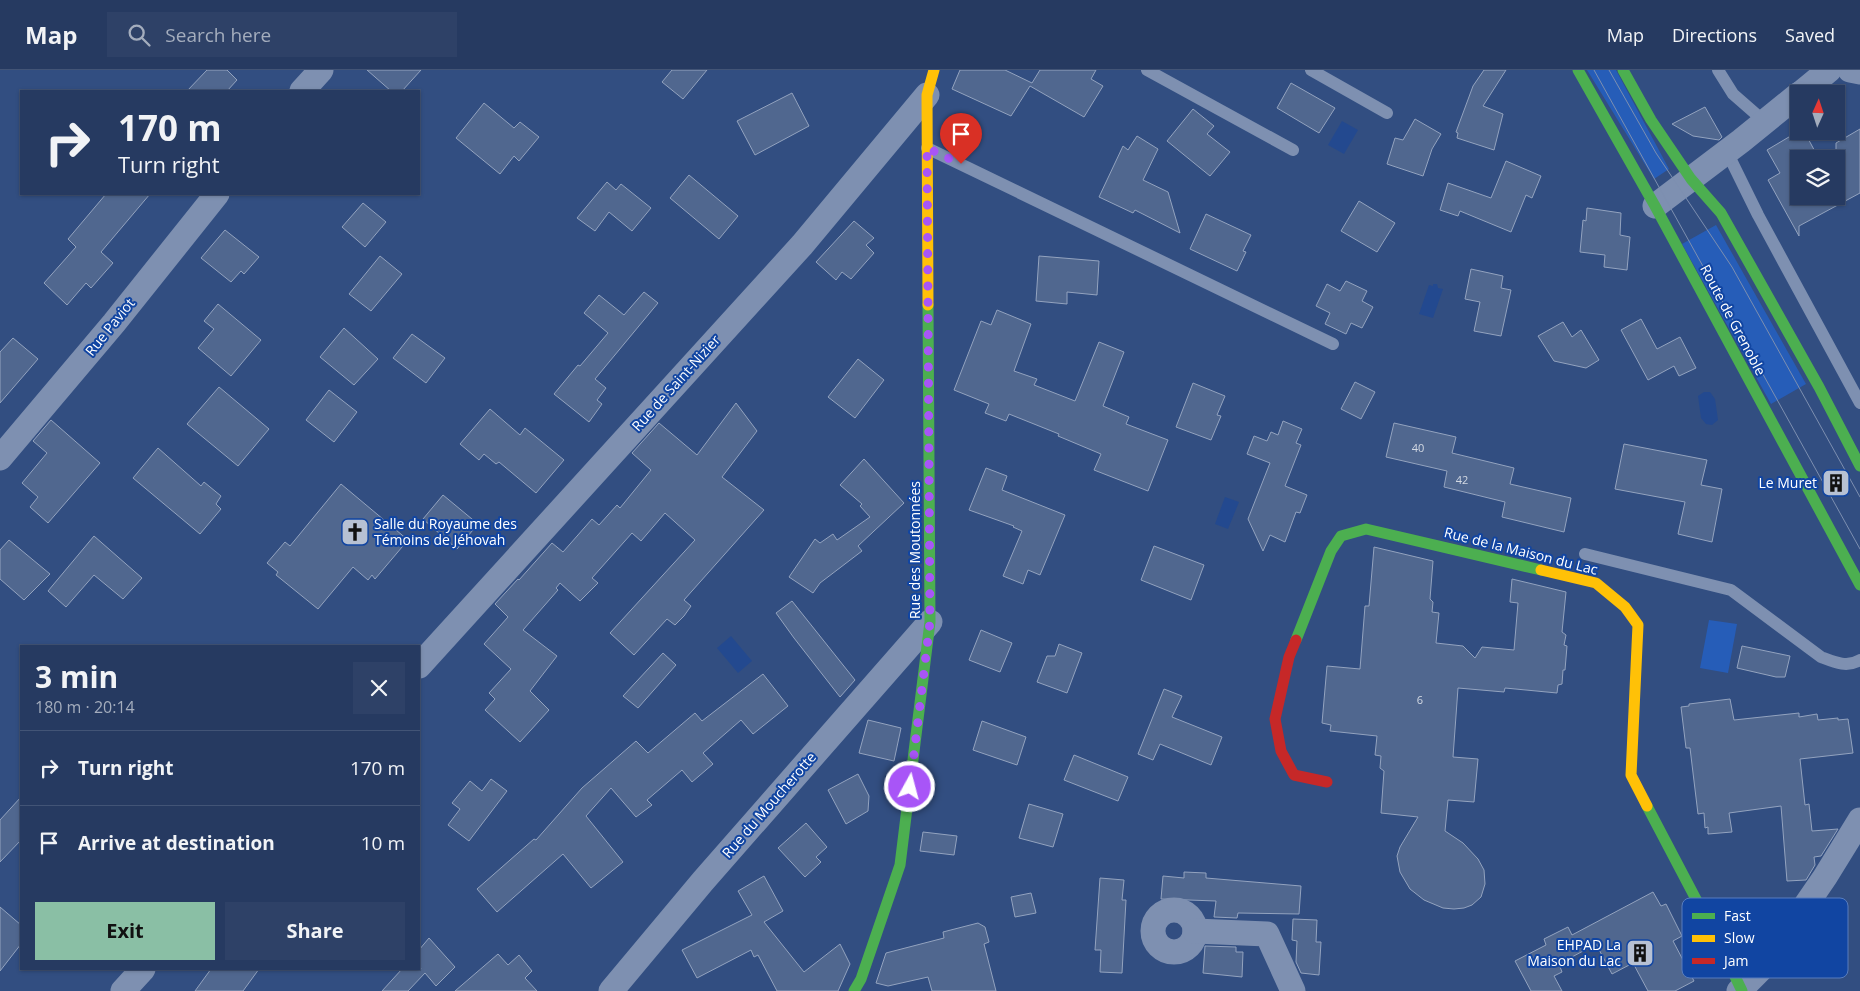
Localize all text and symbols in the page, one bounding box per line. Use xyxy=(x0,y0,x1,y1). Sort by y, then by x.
search box xyxy=(107,12,457,57)
text: Map xyxy=(25,18,77,51)
icon: search xyxy=(125,21,153,49)
text: Search here xyxy=(165,22,271,48)
text: Map xyxy=(1607,23,1644,47)
text: Directions xyxy=(1672,23,1757,47)
text: Saved xyxy=(1785,23,1835,47)
north arrow xyxy=(1790,85,1845,140)
map controls xyxy=(1790,85,1845,205)
text: 170 m xyxy=(118,104,222,151)
icon: right xyxy=(35,110,100,175)
pin xyxy=(940,113,982,164)
icon: arrive xyxy=(947,120,975,148)
text: Turn right xyxy=(118,149,220,179)
button: layers xyxy=(1790,150,1845,205)
street label: Route de Grenoble xyxy=(1696,261,1771,379)
street label: Rue Paviot xyxy=(81,294,139,359)
street label: Rue de Saint-Nizier xyxy=(627,330,724,435)
house number: 40 xyxy=(1412,440,1424,455)
building icon: Le Muret xyxy=(1821,468,1851,498)
house number: 42 xyxy=(1456,472,1468,487)
place label: Le Muret xyxy=(1758,473,1817,492)
street label: Rue des Moutonnées xyxy=(905,481,924,619)
place label: Salle du Royaume des Témoins de Jéhovah xyxy=(374,514,517,549)
church icon: Salle du Royaume des Témoins de Jéhovah xyxy=(340,517,370,547)
street label: Rue de la Maison du Lac xyxy=(1442,522,1600,579)
text: 3 min xyxy=(35,656,118,697)
button: close xyxy=(353,662,405,714)
house number: 6 xyxy=(1417,692,1423,707)
text: 180 m · 20:14 xyxy=(35,696,135,718)
street label: Rue du Moucherotte xyxy=(717,748,820,862)
icon: right xyxy=(35,754,63,782)
text: Turn right xyxy=(78,755,173,781)
text: 170 m xyxy=(350,755,405,781)
position arrow xyxy=(883,760,935,812)
icon: arrive xyxy=(35,829,63,857)
text: Arrive at destination xyxy=(78,830,275,856)
text: 10 m xyxy=(361,830,405,856)
legend xyxy=(1682,898,1848,978)
button: Exit xyxy=(35,902,215,960)
button: Share xyxy=(225,902,405,960)
text: Fast xyxy=(1724,906,1751,925)
text: Slow xyxy=(1724,928,1755,947)
place label: EHPAD La Maison du Lac xyxy=(1527,935,1621,970)
building icon: EHPAD La Maison du Lac xyxy=(1625,938,1655,968)
text: Jam xyxy=(1722,951,1749,970)

